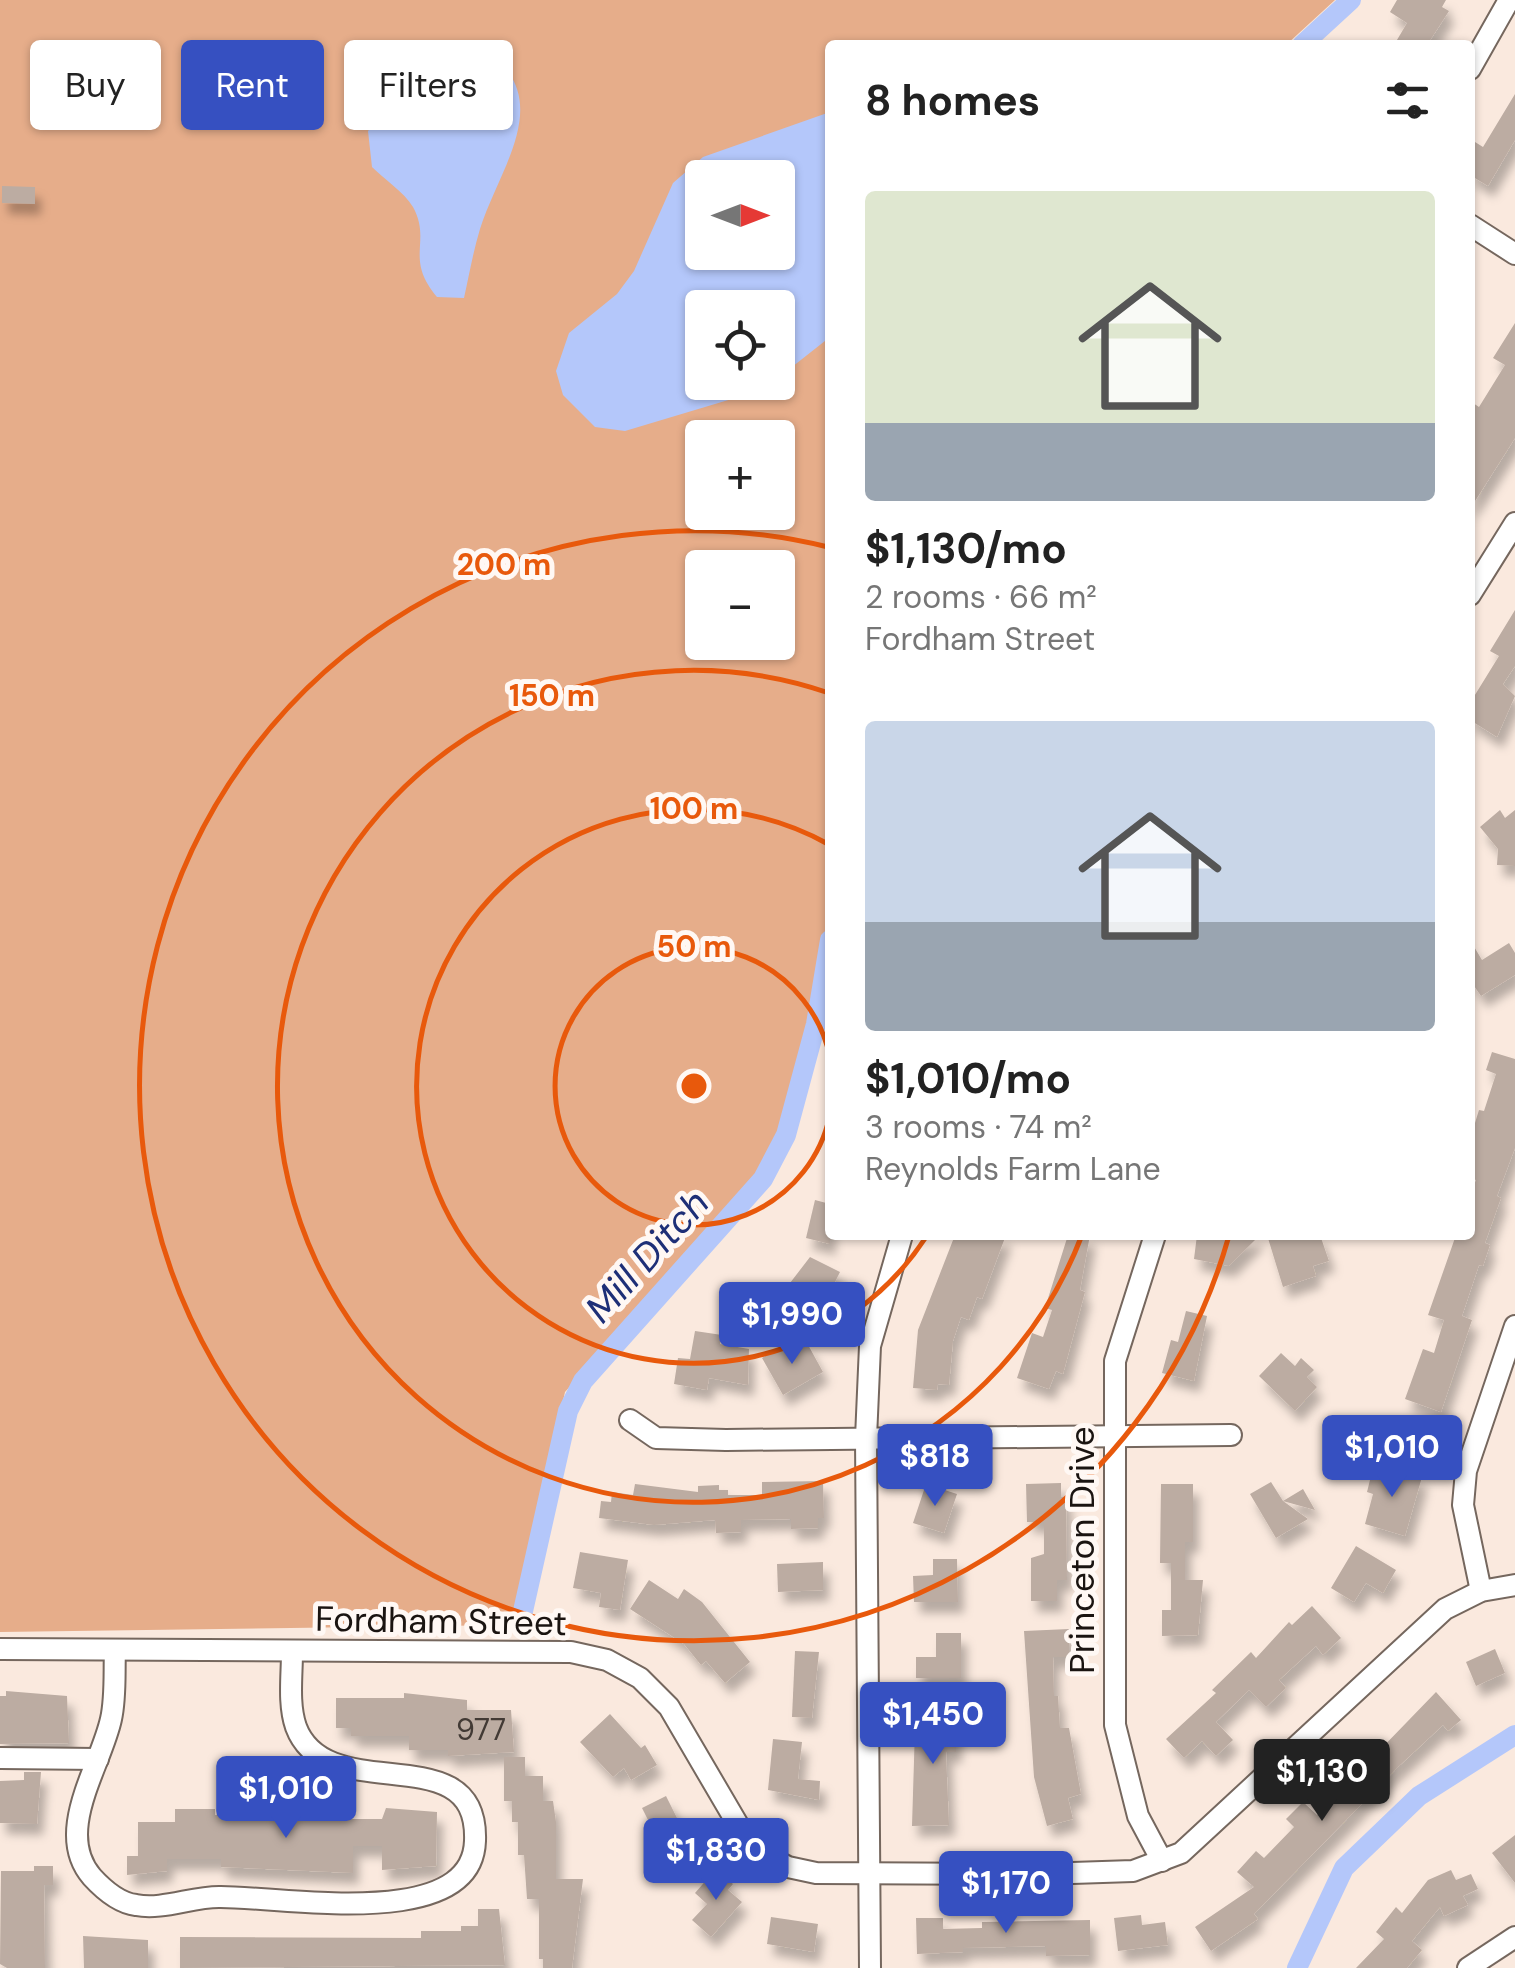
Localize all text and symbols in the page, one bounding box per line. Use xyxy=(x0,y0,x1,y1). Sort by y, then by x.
chip: Buy xyxy=(30,40,161,130)
chip: Rent xyxy=(181,40,324,130)
chip: Filters xyxy=(344,40,513,130)
text: 8 homes xyxy=(865,73,1040,128)
icon: filters xyxy=(1380,73,1435,128)
north arrow xyxy=(685,160,795,270)
map controls xyxy=(685,160,795,660)
icon: home xyxy=(1060,256,1240,436)
button: locate xyxy=(685,290,795,400)
button: + xyxy=(685,420,795,530)
text: $1,130/mo xyxy=(865,521,1067,576)
text: 200 m xyxy=(457,545,551,584)
button: − xyxy=(685,550,795,660)
text: 2 rooms · 66 m² xyxy=(865,576,1097,618)
text: Fordham Street xyxy=(865,618,1095,660)
text: 150 m xyxy=(509,676,595,715)
icon: home xyxy=(1060,786,1240,966)
text: 100 m xyxy=(650,789,738,828)
text: 50 m xyxy=(656,927,732,966)
text: $1,010/mo xyxy=(865,1051,1071,1106)
centre of rings xyxy=(676,1068,712,1104)
text: 3 rooms · 74 m² xyxy=(865,1106,1092,1148)
text: Reynolds Farm Lane xyxy=(865,1148,1161,1190)
water label: Mill Ditch xyxy=(574,1179,720,1333)
pin: $1,990 xyxy=(711,1282,873,1367)
text: $1,990 xyxy=(741,1293,843,1335)
pin: $1,010 xyxy=(1311,1415,1473,1500)
pin: $818 xyxy=(876,1424,994,1509)
street label: Princeton Drive xyxy=(1059,1426,1105,1674)
text: $1,010 xyxy=(1344,1426,1440,1468)
text: $818 xyxy=(900,1435,970,1477)
street label: Fordham Street xyxy=(315,1596,567,1646)
pin: $1,450 xyxy=(852,1682,1014,1767)
text: $1,450 xyxy=(882,1693,984,1735)
house number: 977 xyxy=(456,1710,506,1749)
pin: $1,130 xyxy=(1241,1739,1403,1824)
text: $1,130 xyxy=(1276,1750,1368,1792)
pin: $1,010 xyxy=(205,1756,367,1841)
text: $1,010 xyxy=(238,1767,334,1809)
pin: $1,830 xyxy=(635,1818,797,1903)
text: $1,830 xyxy=(666,1829,766,1871)
pin: $1,170 xyxy=(925,1851,1087,1936)
text: $1,170 xyxy=(961,1862,1051,1904)

